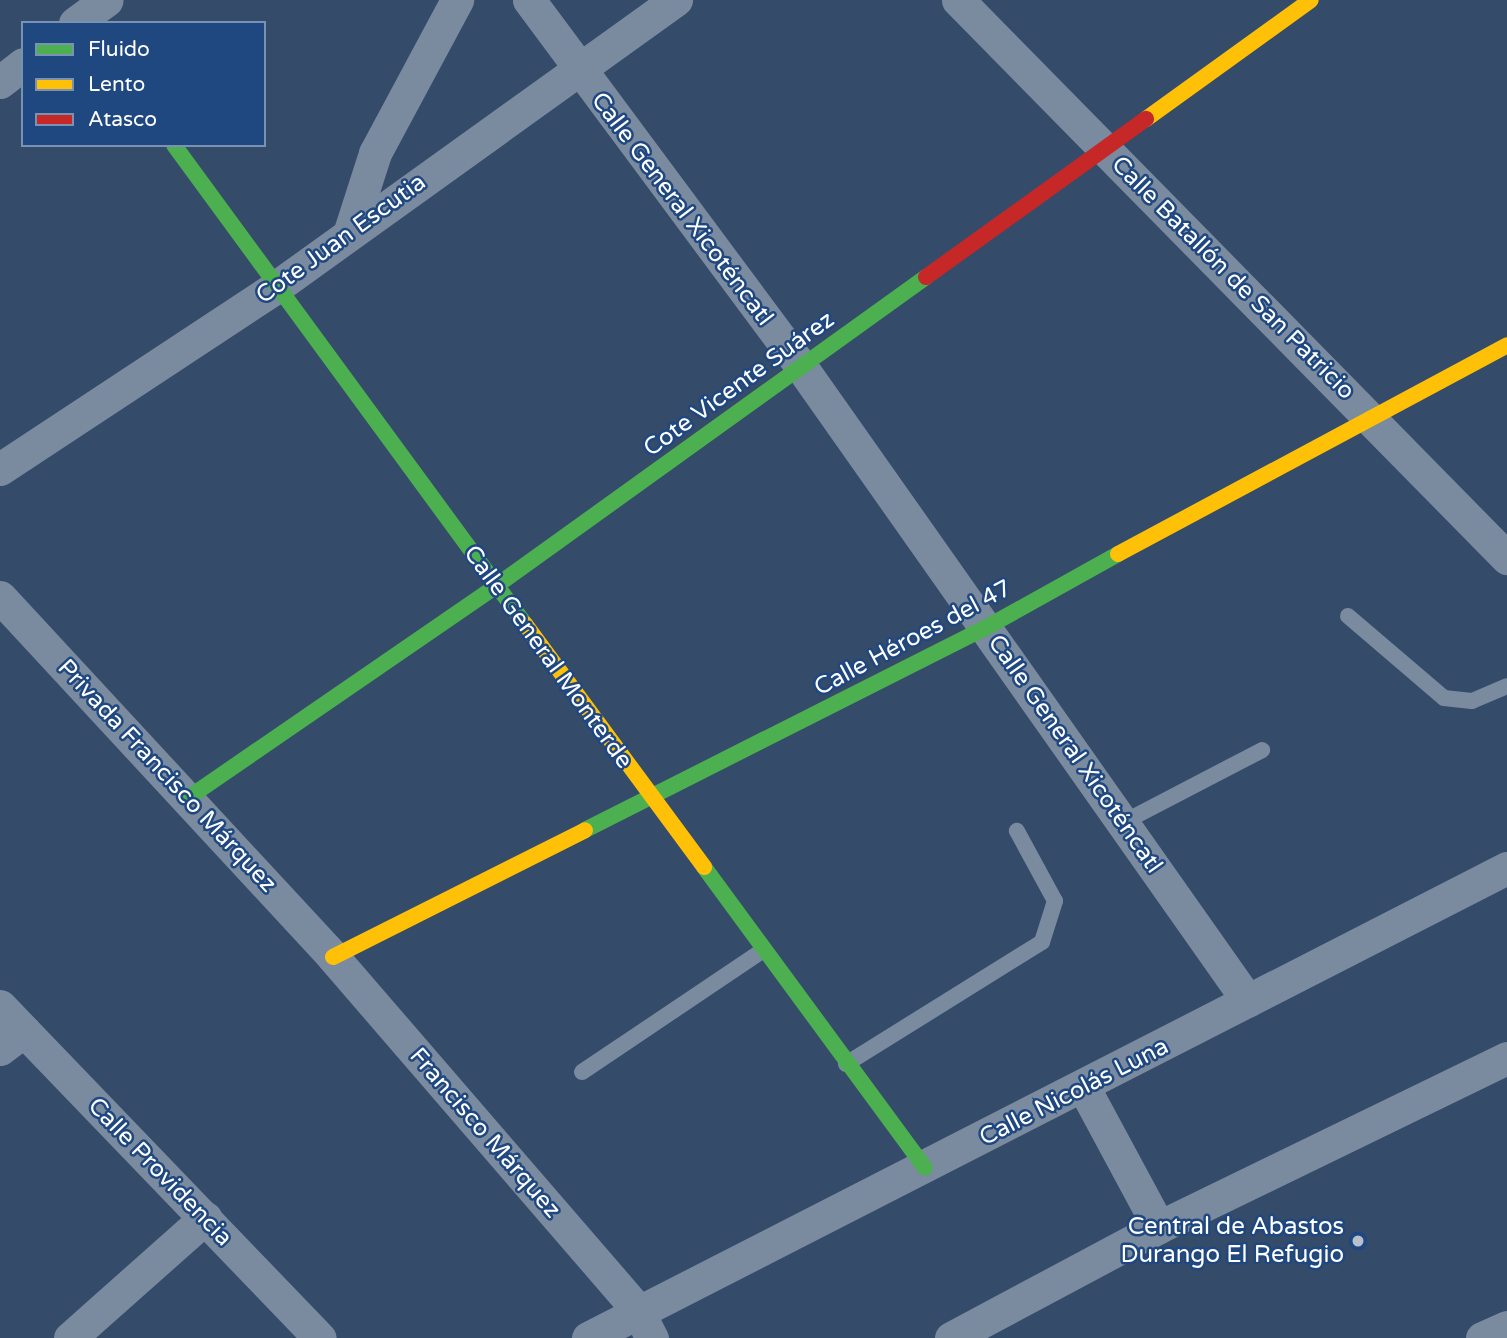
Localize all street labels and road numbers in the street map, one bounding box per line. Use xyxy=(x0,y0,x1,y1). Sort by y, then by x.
street label: Calle General Xicoténcatl xyxy=(585,87,779,331)
street label: Calle Batallón de San Patricio xyxy=(1105,150,1361,406)
street label: Cote Juan Escutia xyxy=(251,168,431,310)
street label: Cote Vicente Suárez xyxy=(638,305,840,463)
street label: Calle General Monterde xyxy=(457,540,639,774)
street label: Calle Héroes del 47 xyxy=(809,574,1017,702)
street label: Calle General Xicoténcatl xyxy=(982,629,1168,879)
street label: Privada Francisco Márquez xyxy=(51,654,283,898)
street label: Calle Nicolás Luna xyxy=(975,1032,1173,1152)
street label: Francisco Márquez xyxy=(403,1042,567,1224)
street label: Calle Providencia xyxy=(82,1092,238,1252)

